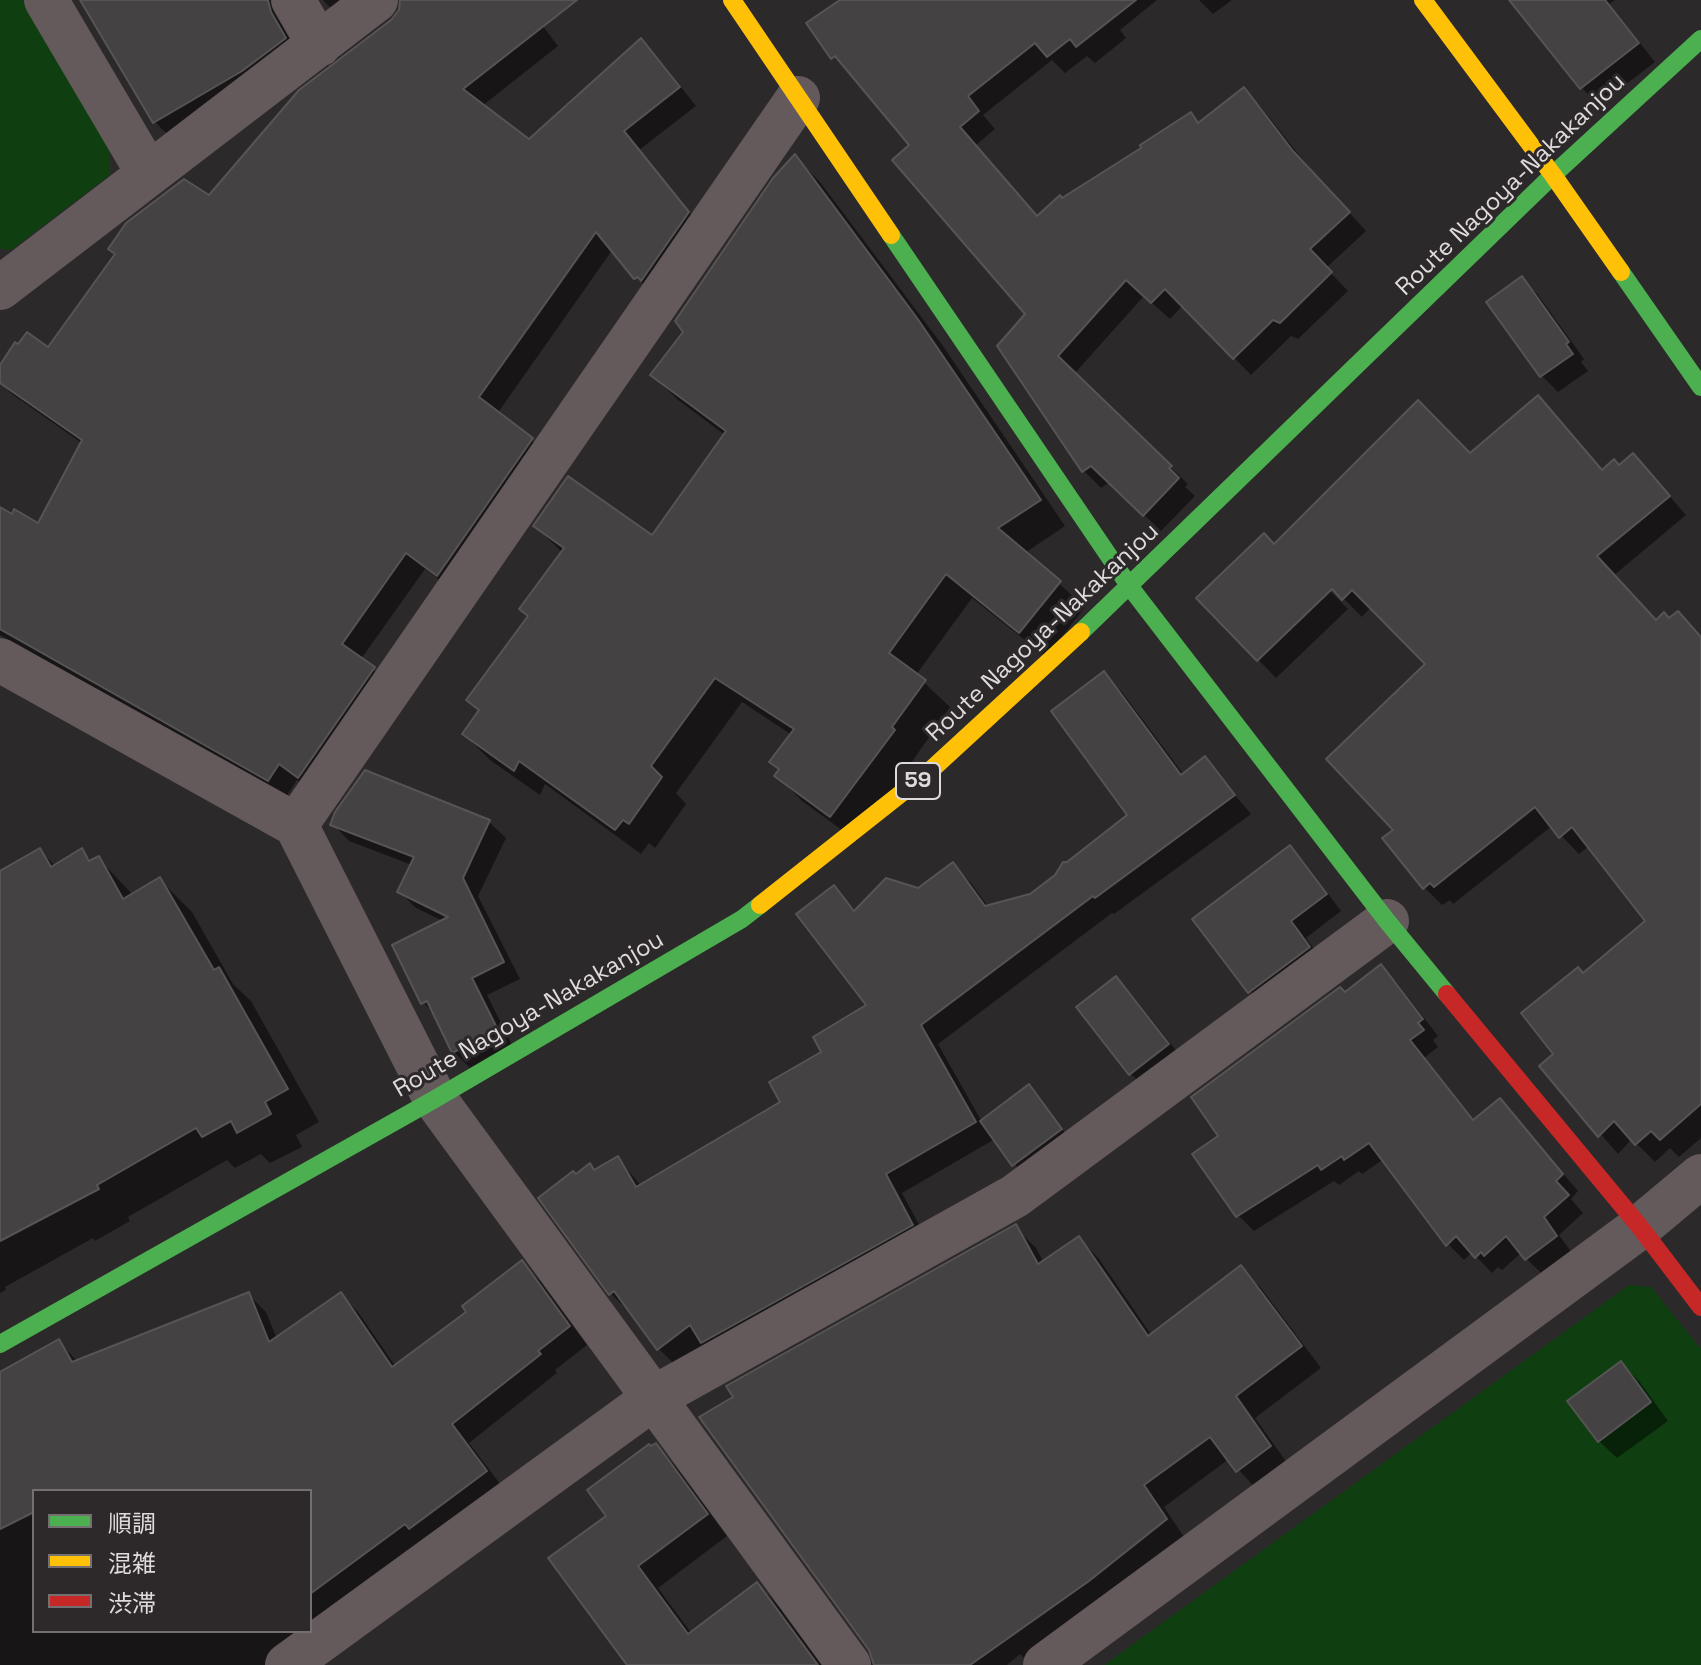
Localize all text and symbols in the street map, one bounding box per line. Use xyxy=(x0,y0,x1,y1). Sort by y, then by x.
street label: Route Nagoya-Nakakanjou xyxy=(1390,68,1632,302)
street label: Route Nagoya-Nakakanjou xyxy=(921,518,1165,748)
road number: 59 xyxy=(896,763,940,799)
street label: Route Nagoya-Nakakanjou xyxy=(389,926,669,1104)
legend xyxy=(32,1489,312,1633)
text: 順調 xyxy=(108,1508,156,1539)
text: 混雑 xyxy=(108,1548,156,1579)
text: 渋滞 xyxy=(108,1588,156,1619)

